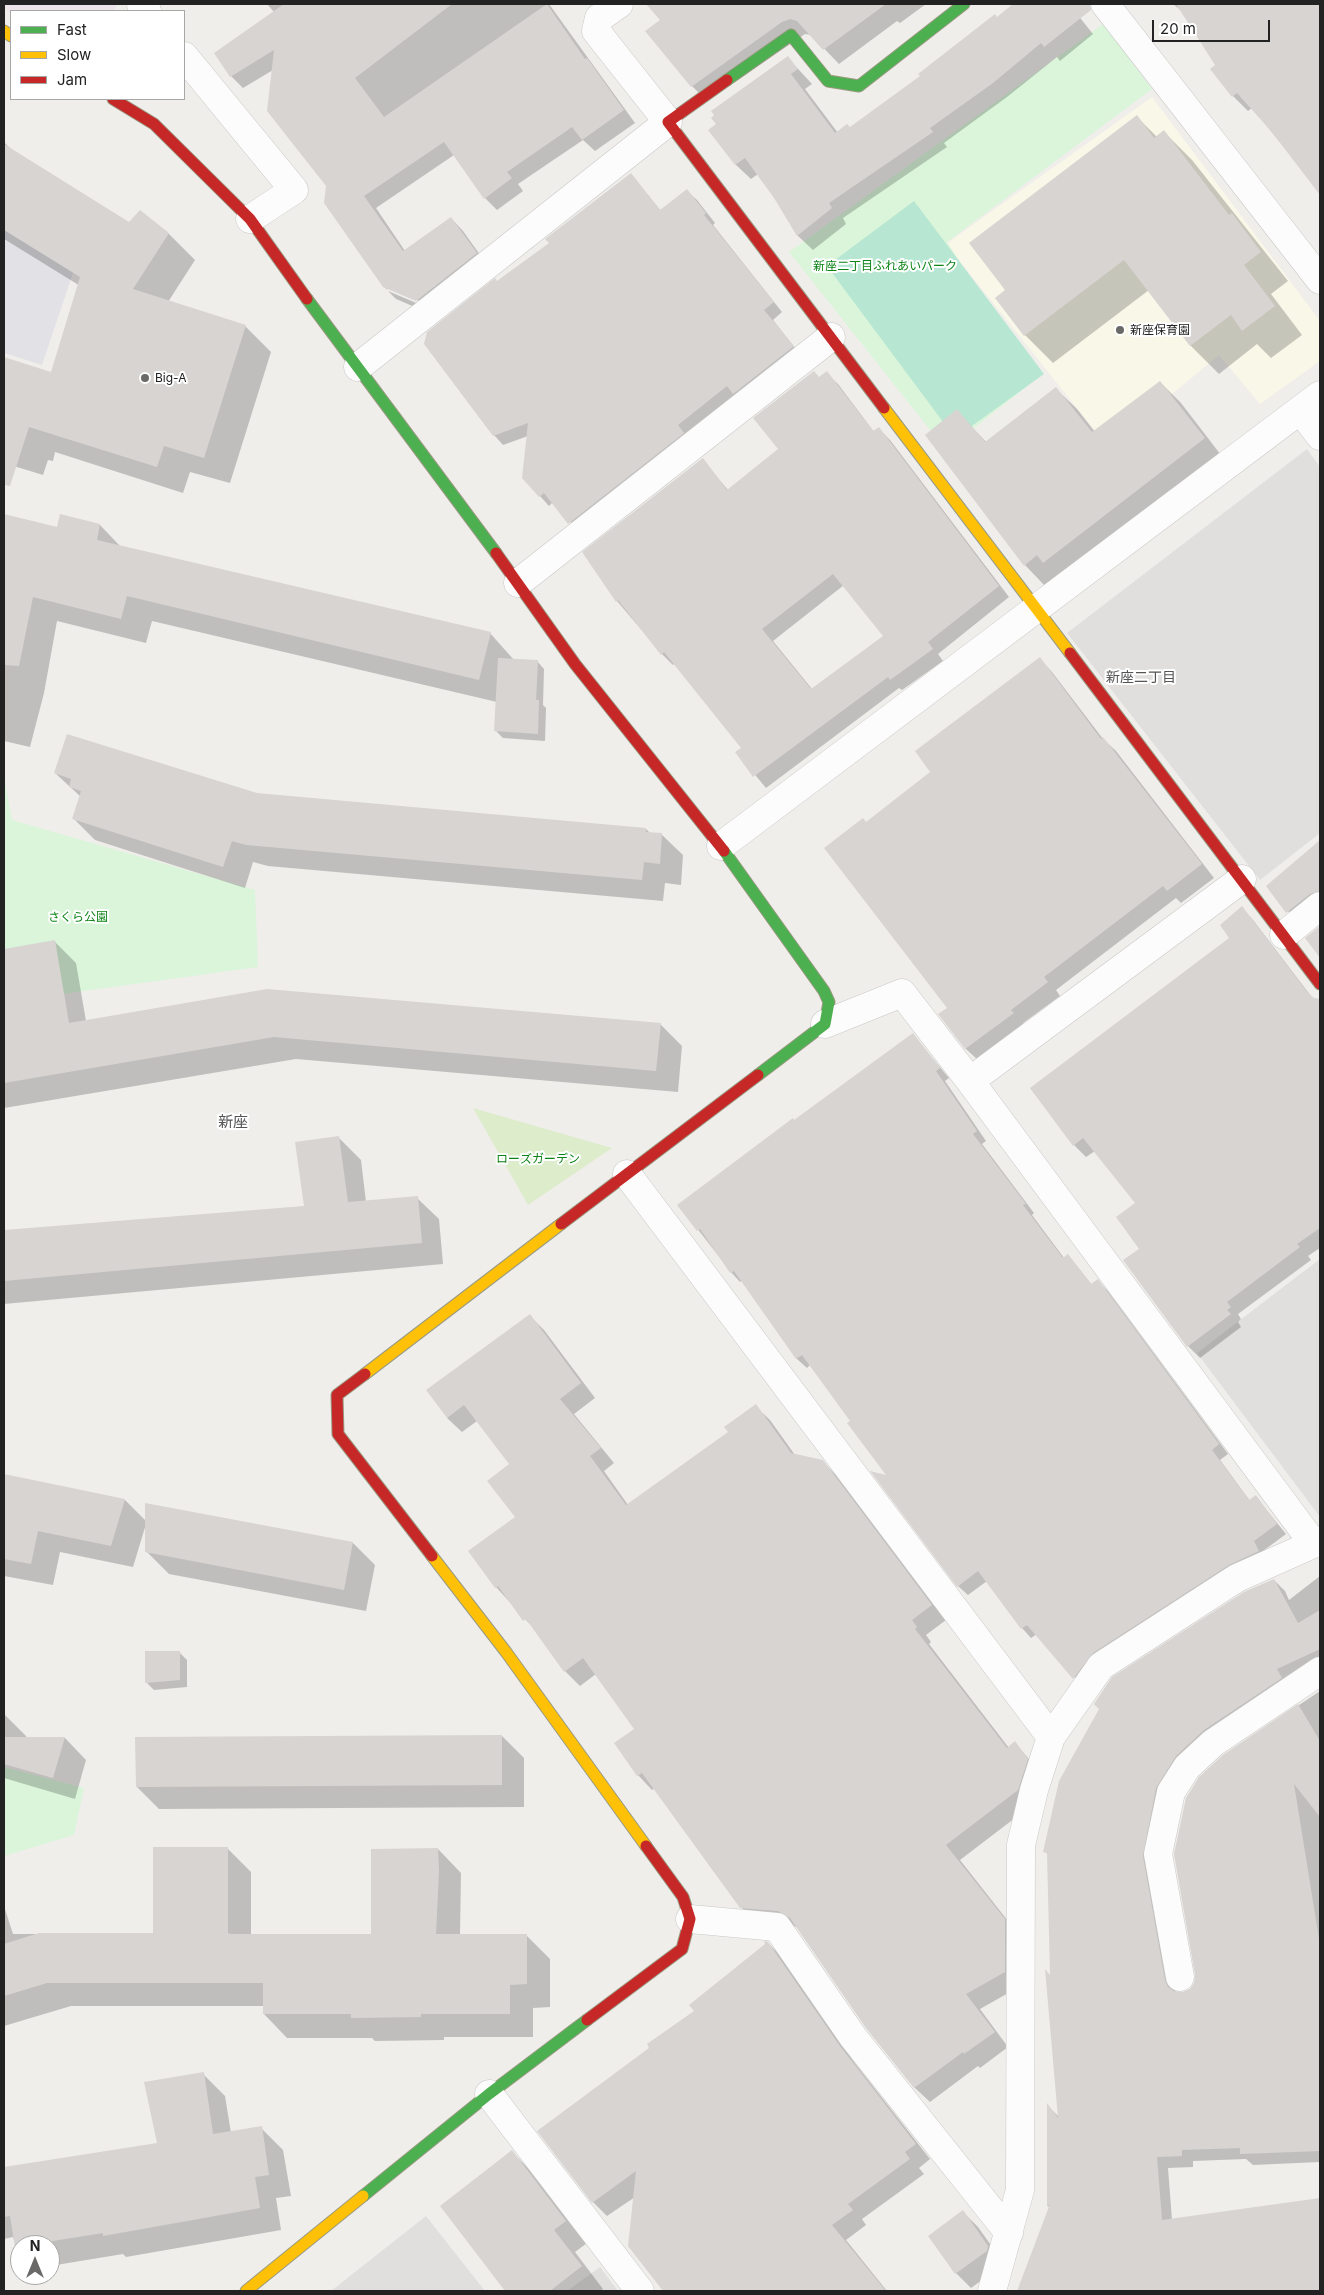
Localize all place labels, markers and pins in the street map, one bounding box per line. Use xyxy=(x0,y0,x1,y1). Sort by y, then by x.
place label: 新座保育園 xyxy=(1130,323,1190,337)
marker: 新座保育園 xyxy=(1114,324,1126,336)
place label: Big-A xyxy=(155,371,187,385)
marker: Big-A xyxy=(139,372,151,384)

